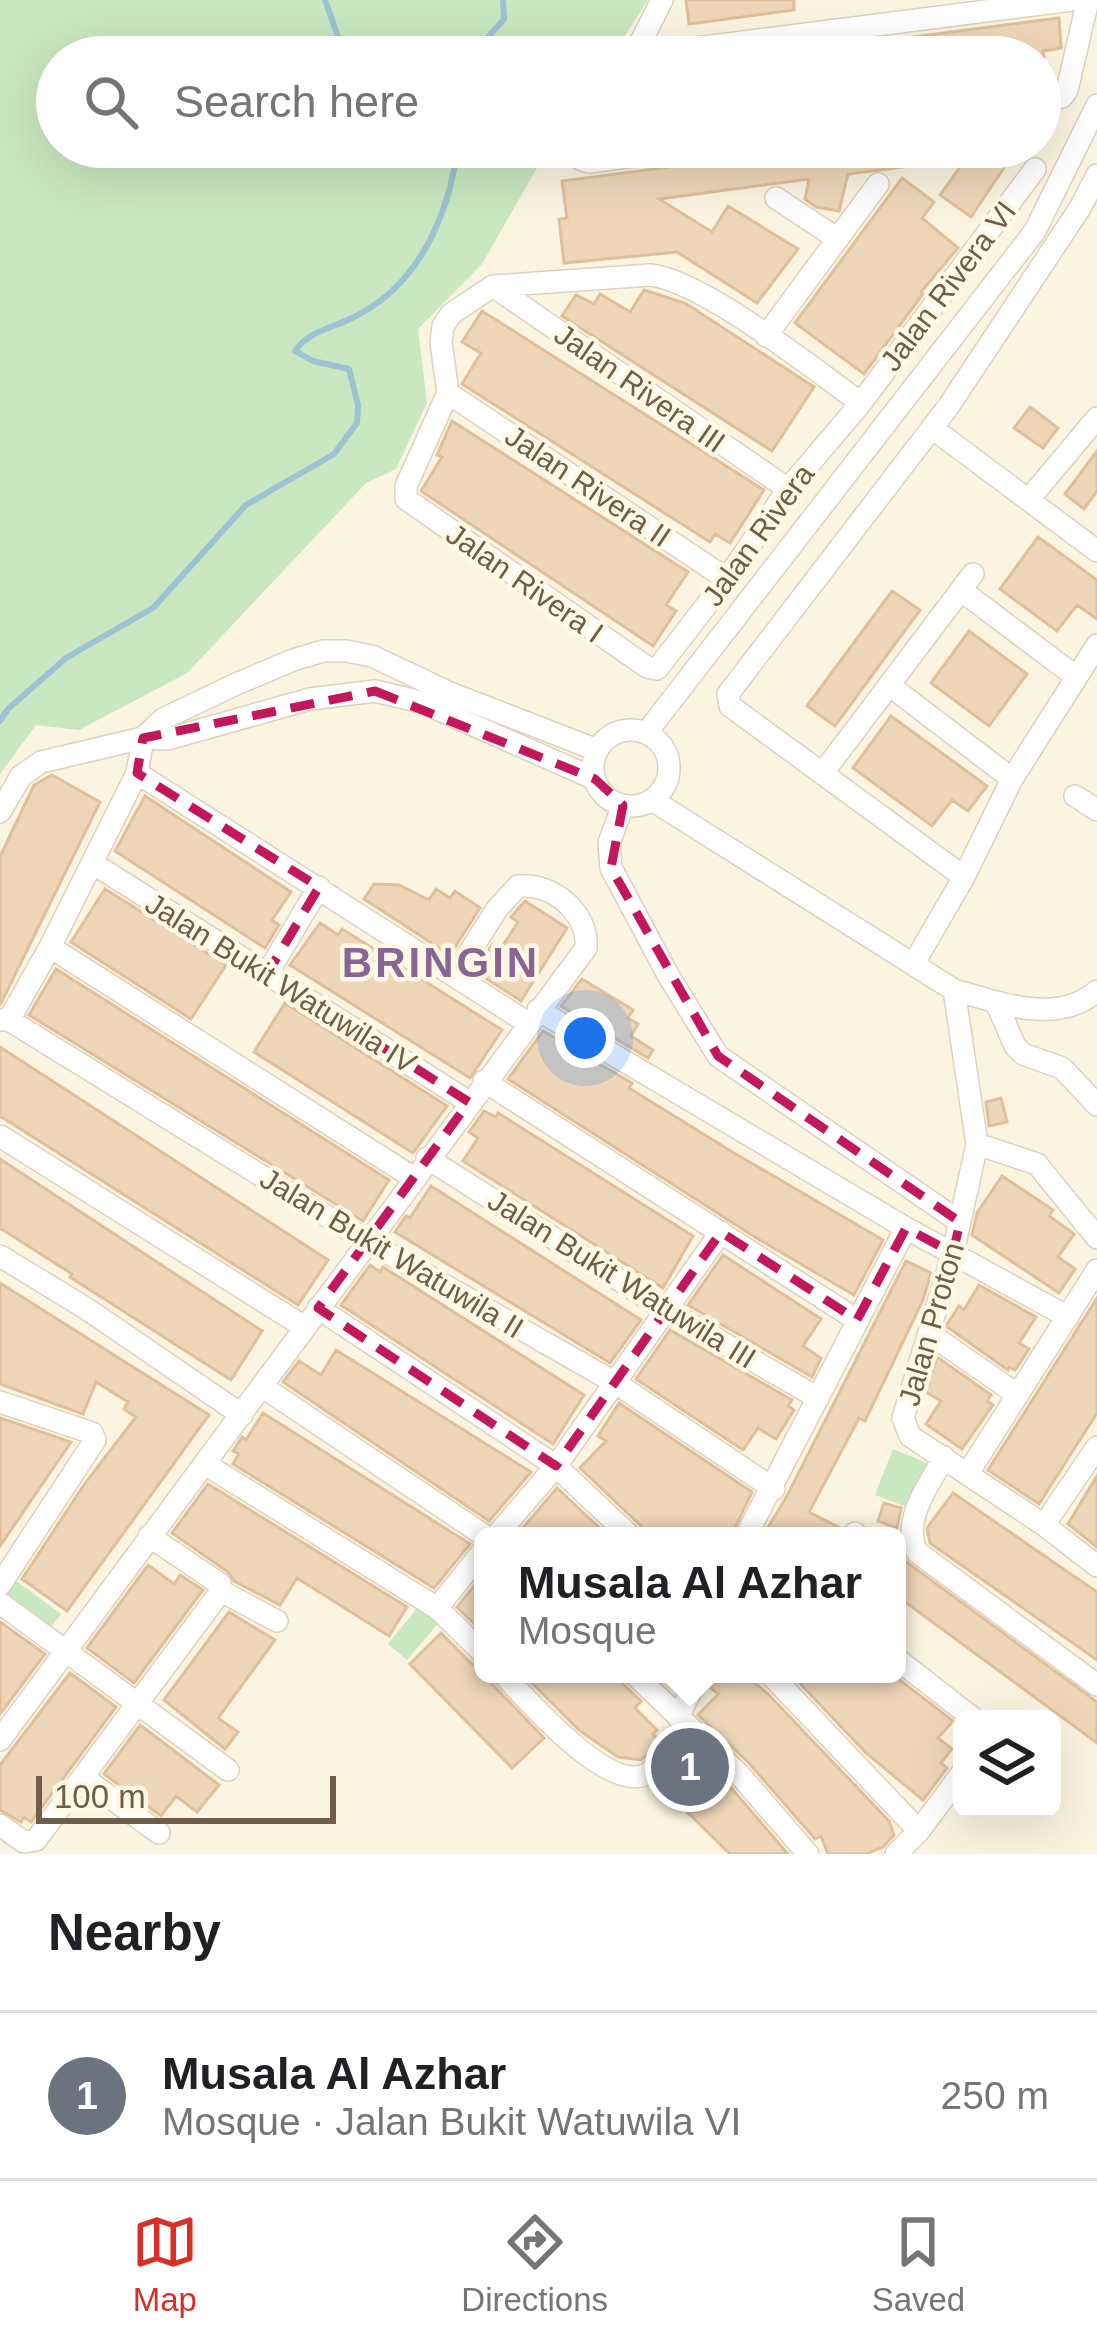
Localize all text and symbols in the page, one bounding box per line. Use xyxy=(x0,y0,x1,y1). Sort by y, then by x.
search box xyxy=(36,36,1061,168)
icon: search xyxy=(78,69,144,135)
text: Search here xyxy=(174,76,419,127)
street label: Jalan Rivera VI xyxy=(874,195,1022,377)
street label: Jalan Rivera III xyxy=(549,317,731,459)
street label: Jalan Rivera II xyxy=(499,419,677,553)
street label: Jalan Rivera xyxy=(696,458,821,612)
street label: Jalan Rivera I xyxy=(440,517,610,649)
street label: Jalan Bukit Watuwila IV xyxy=(140,886,422,1080)
district label: BRINGIN xyxy=(342,939,540,986)
your location xyxy=(555,1008,615,1068)
street label: Jalan Bukit Watuwila II xyxy=(255,1161,529,1345)
street label: Jalan Bukit Watuwila III xyxy=(482,1183,762,1375)
street label: Jalan Proton xyxy=(892,1238,970,1410)
popup xyxy=(474,1527,906,1683)
text: Musala Al Azhar xyxy=(518,1557,862,1608)
text: Mosque xyxy=(518,1609,657,1652)
map controls xyxy=(953,1710,1061,1818)
button: layers xyxy=(953,1710,1061,1818)
pin: 1 xyxy=(651,1722,729,1812)
scale bar xyxy=(36,1770,336,1823)
text: 100 m xyxy=(54,1778,146,1815)
text: Nearby xyxy=(48,1904,221,1961)
text: Musala Al Azhar xyxy=(162,2048,506,2099)
text: 1 xyxy=(76,2074,98,2117)
text: 250 m xyxy=(941,2074,1049,2117)
text: Mosque · Jalan Bukit Watuwila VI xyxy=(162,2100,741,2143)
tab: Map xyxy=(132,2209,198,2319)
tab: Directions xyxy=(461,2209,608,2319)
tab: Saved xyxy=(872,2209,965,2319)

